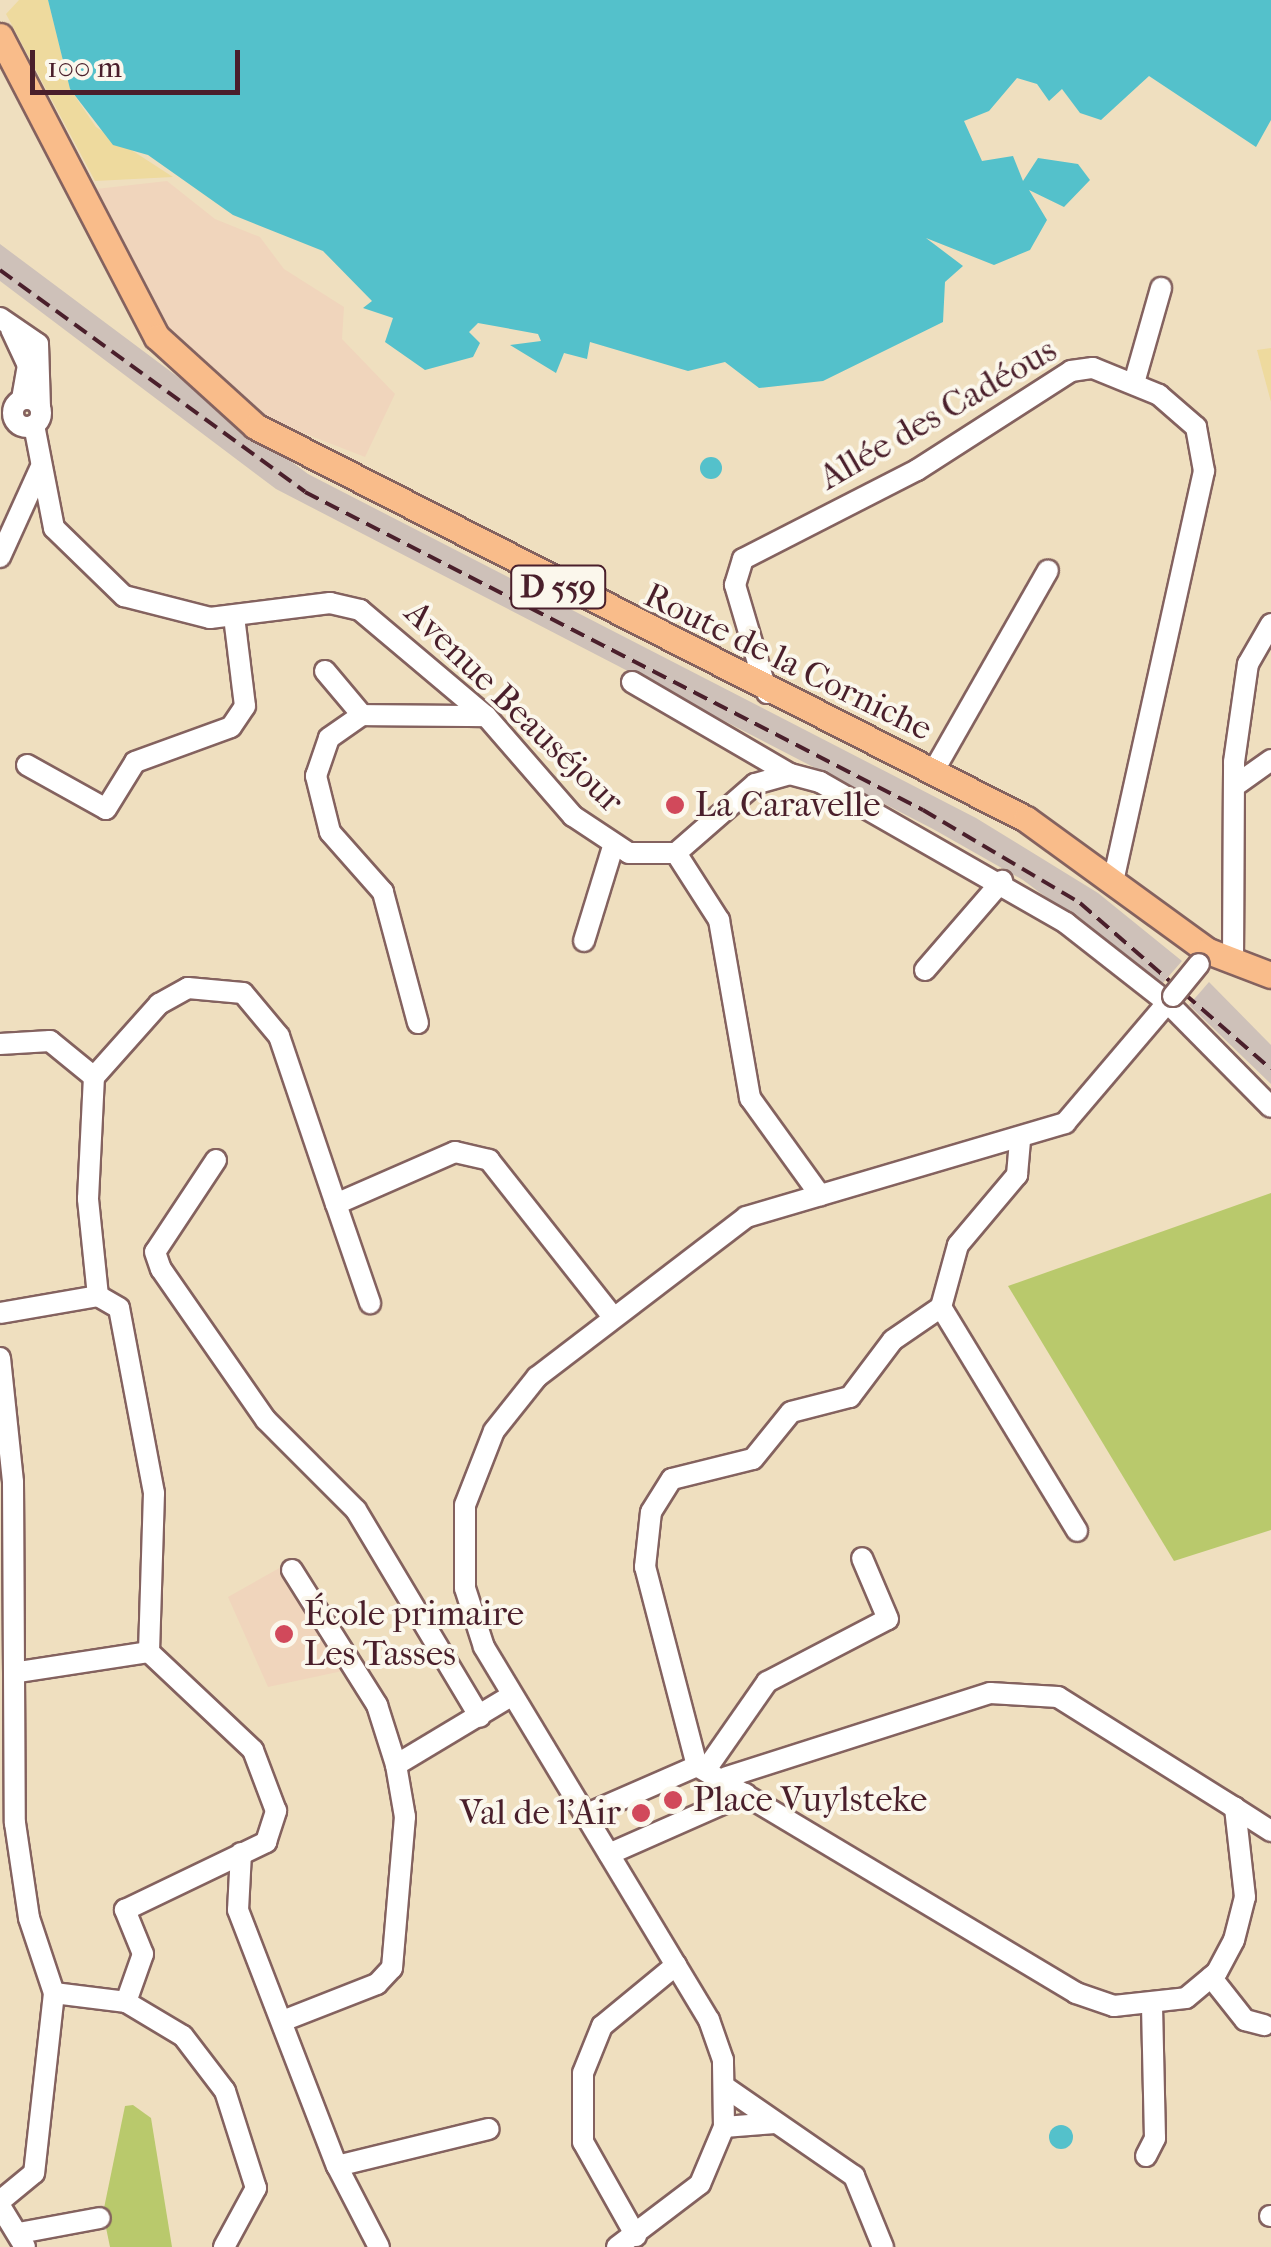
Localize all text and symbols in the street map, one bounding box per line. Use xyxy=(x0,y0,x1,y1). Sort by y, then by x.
scale bar xyxy=(35,30,245,92)
text: 100 m xyxy=(47,50,122,85)
street label: Allée des Cadéous xyxy=(812,329,1064,499)
road number: D 559 xyxy=(508,560,608,614)
street label: Route de la Corniche xyxy=(637,574,939,750)
street label: Avenue Beauséjour xyxy=(396,592,632,822)
place label: La Caravelle xyxy=(695,784,880,826)
marker: La Caravelle xyxy=(664,794,686,816)
place label: École primaire Les Tasses xyxy=(304,1593,524,1675)
marker: École primaire Les Tasses xyxy=(273,1623,295,1645)
place label: Place Vuylsteke xyxy=(693,1779,927,1821)
marker: Place Vuylsteke xyxy=(662,1789,684,1811)
place label: Val de l’Air xyxy=(460,1792,621,1834)
marker: Val de l’Air xyxy=(630,1802,652,1824)

